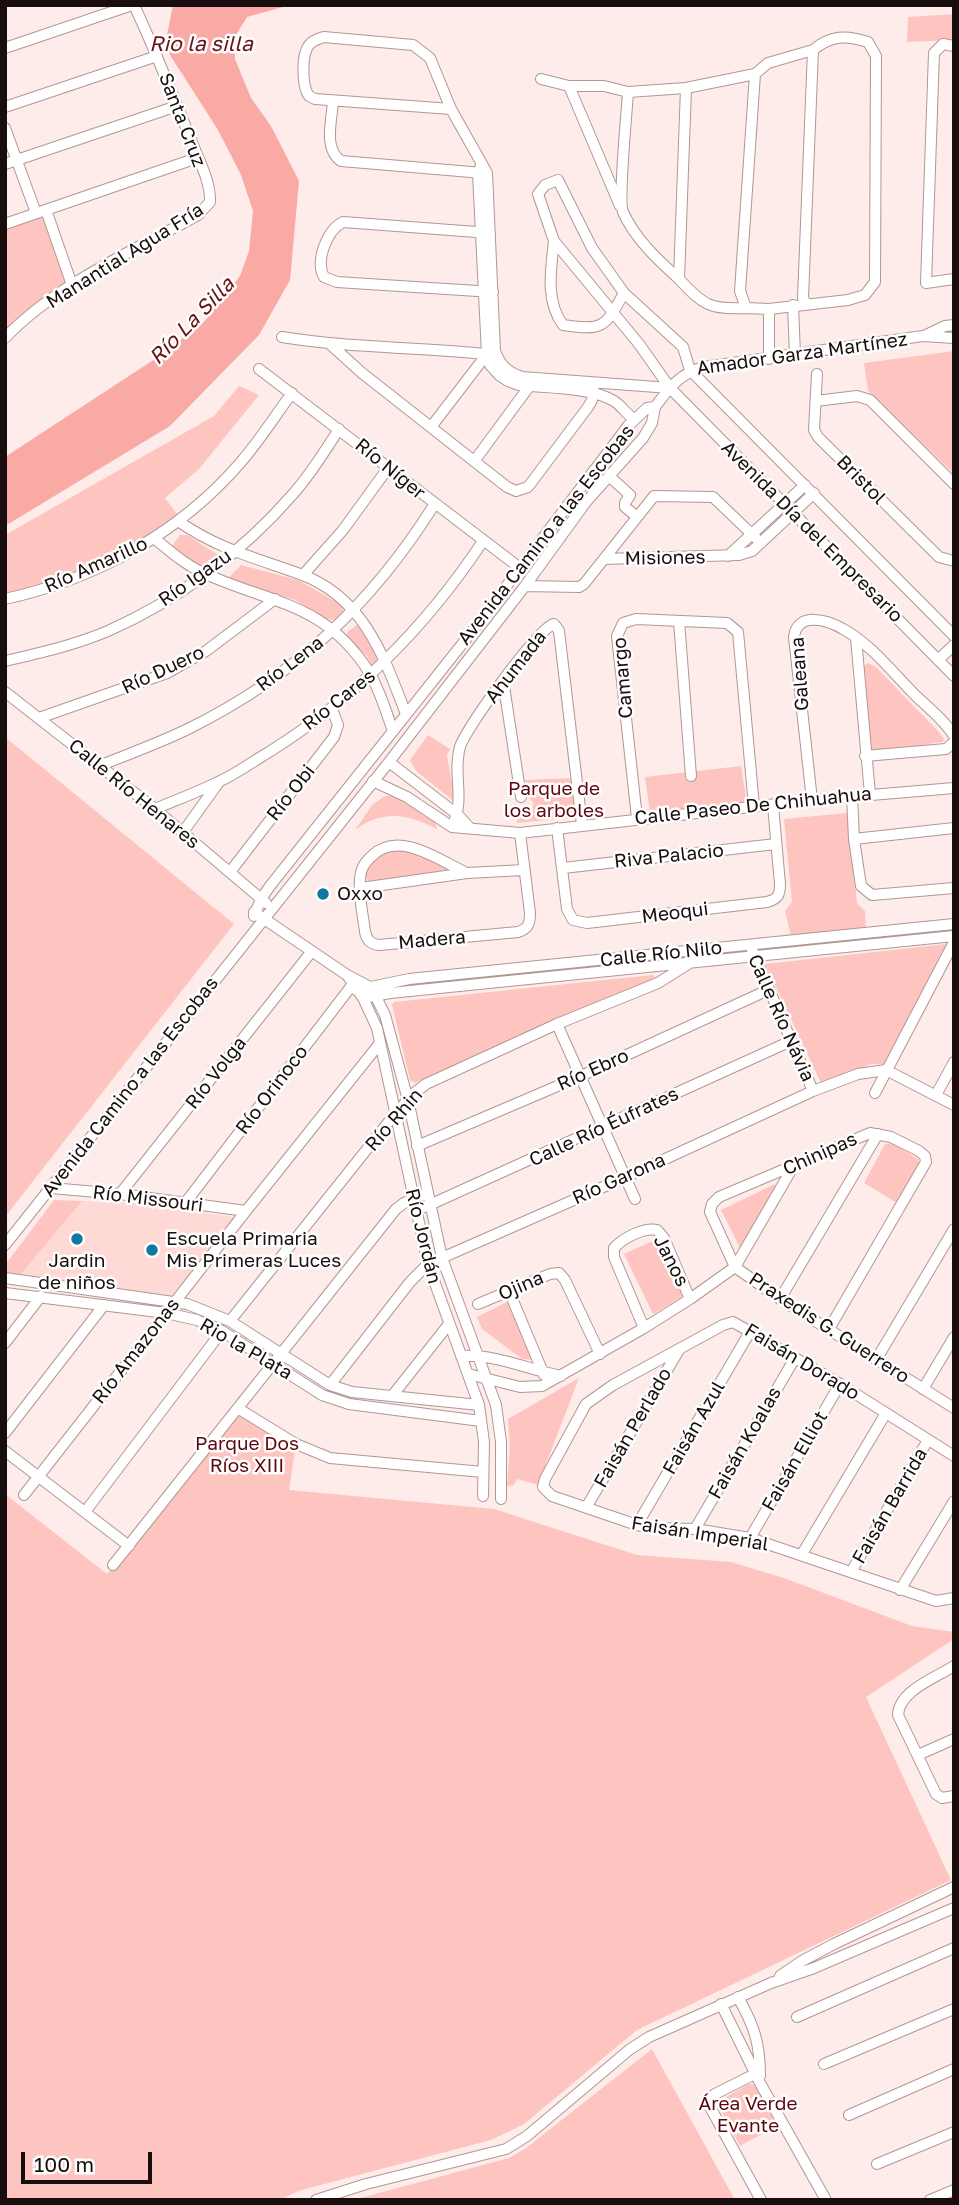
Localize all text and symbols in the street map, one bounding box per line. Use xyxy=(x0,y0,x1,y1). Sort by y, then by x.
water label: Rio la silla xyxy=(149,31,253,57)
street label: Santa Cruz xyxy=(154,70,210,170)
street label: Manantial Agua Fría xyxy=(42,198,208,314)
water label: Río La Silla xyxy=(144,272,240,370)
street label: Amador Garza Martínez xyxy=(695,328,909,380)
street label: Avenida Camino a las Escobas xyxy=(453,420,639,650)
street label: Río Níger xyxy=(350,434,430,504)
street label: Avenida Día del Empresario xyxy=(717,437,907,627)
street label: Bristol xyxy=(832,451,890,509)
street label: Río Amarillo xyxy=(41,532,151,598)
street label: Río Igazu xyxy=(154,545,236,611)
street label: Misiones xyxy=(624,546,706,570)
street label: Ahumada xyxy=(481,626,551,708)
street label: Río Lena xyxy=(252,631,328,697)
street label: Camargo xyxy=(608,636,638,720)
street label: Galeana xyxy=(786,636,814,712)
street label: Río Duero xyxy=(118,641,208,699)
street label: Río Cares xyxy=(298,665,380,735)
street label: Calle Río Henares xyxy=(64,734,204,854)
street label: Río Obi xyxy=(262,760,320,826)
park label: Parque de los arboles xyxy=(504,778,604,822)
street label: Calle Paseo De Chihuahua xyxy=(633,782,873,830)
street label: Riva Palacio xyxy=(613,839,725,873)
place label: Oxxo xyxy=(337,883,383,905)
marker: Oxxo xyxy=(315,886,331,902)
street label: Meoqui xyxy=(640,898,710,928)
street label: Madera xyxy=(397,926,467,954)
street label: Calle Río Nilo xyxy=(599,936,723,972)
street label: Calle Río Návia xyxy=(743,951,819,1085)
street label: Avenida Camino a las Escobas xyxy=(37,972,223,1202)
street label: Río Volga xyxy=(181,1032,251,1114)
street label: Río Orinoco xyxy=(231,1041,313,1139)
street label: Río Ebro xyxy=(554,1044,632,1096)
street label: Calle Río Éufrates xyxy=(526,1082,682,1172)
street label: Río Rhin xyxy=(361,1084,427,1156)
street label: Chinipas xyxy=(779,1128,861,1180)
street label: Río Garona xyxy=(569,1148,669,1210)
street label: Río Missouri xyxy=(91,1181,205,1217)
street label: Río Jordán xyxy=(400,1186,446,1286)
place label: Escuela Primaria Mis Primeras Luces xyxy=(166,1228,341,1272)
marker: Jardin de niños xyxy=(69,1231,85,1247)
street label: Janos xyxy=(648,1232,694,1290)
marker: Escuela Primaria Mis Primeras Luces xyxy=(144,1242,160,1258)
place label: Jardin de niños xyxy=(38,1250,116,1294)
street label: Ojina xyxy=(495,1266,547,1306)
street label: Praxedis G. Guerrero xyxy=(744,1268,914,1388)
street label: Río Amazonas xyxy=(88,1294,184,1408)
street label: Rio la Plata xyxy=(196,1313,296,1385)
street label: Faisán Dorado xyxy=(741,1319,863,1405)
street label: Faisán Perlado xyxy=(589,1364,677,1492)
street label: Faisán Azul xyxy=(658,1377,730,1479)
street label: Faisán Koalas xyxy=(704,1383,786,1503)
street label: Faisán Elliot xyxy=(757,1407,833,1515)
park label: Parque Dos Ríos XIII xyxy=(195,1433,299,1477)
street label: Faisán Barrida xyxy=(848,1444,932,1568)
street label: Faisán Imperial xyxy=(630,1512,770,1556)
park label: Área Verde Evante xyxy=(699,2093,797,2137)
scale bar xyxy=(24,2138,156,2182)
text: 100 m xyxy=(34,2151,94,2177)

